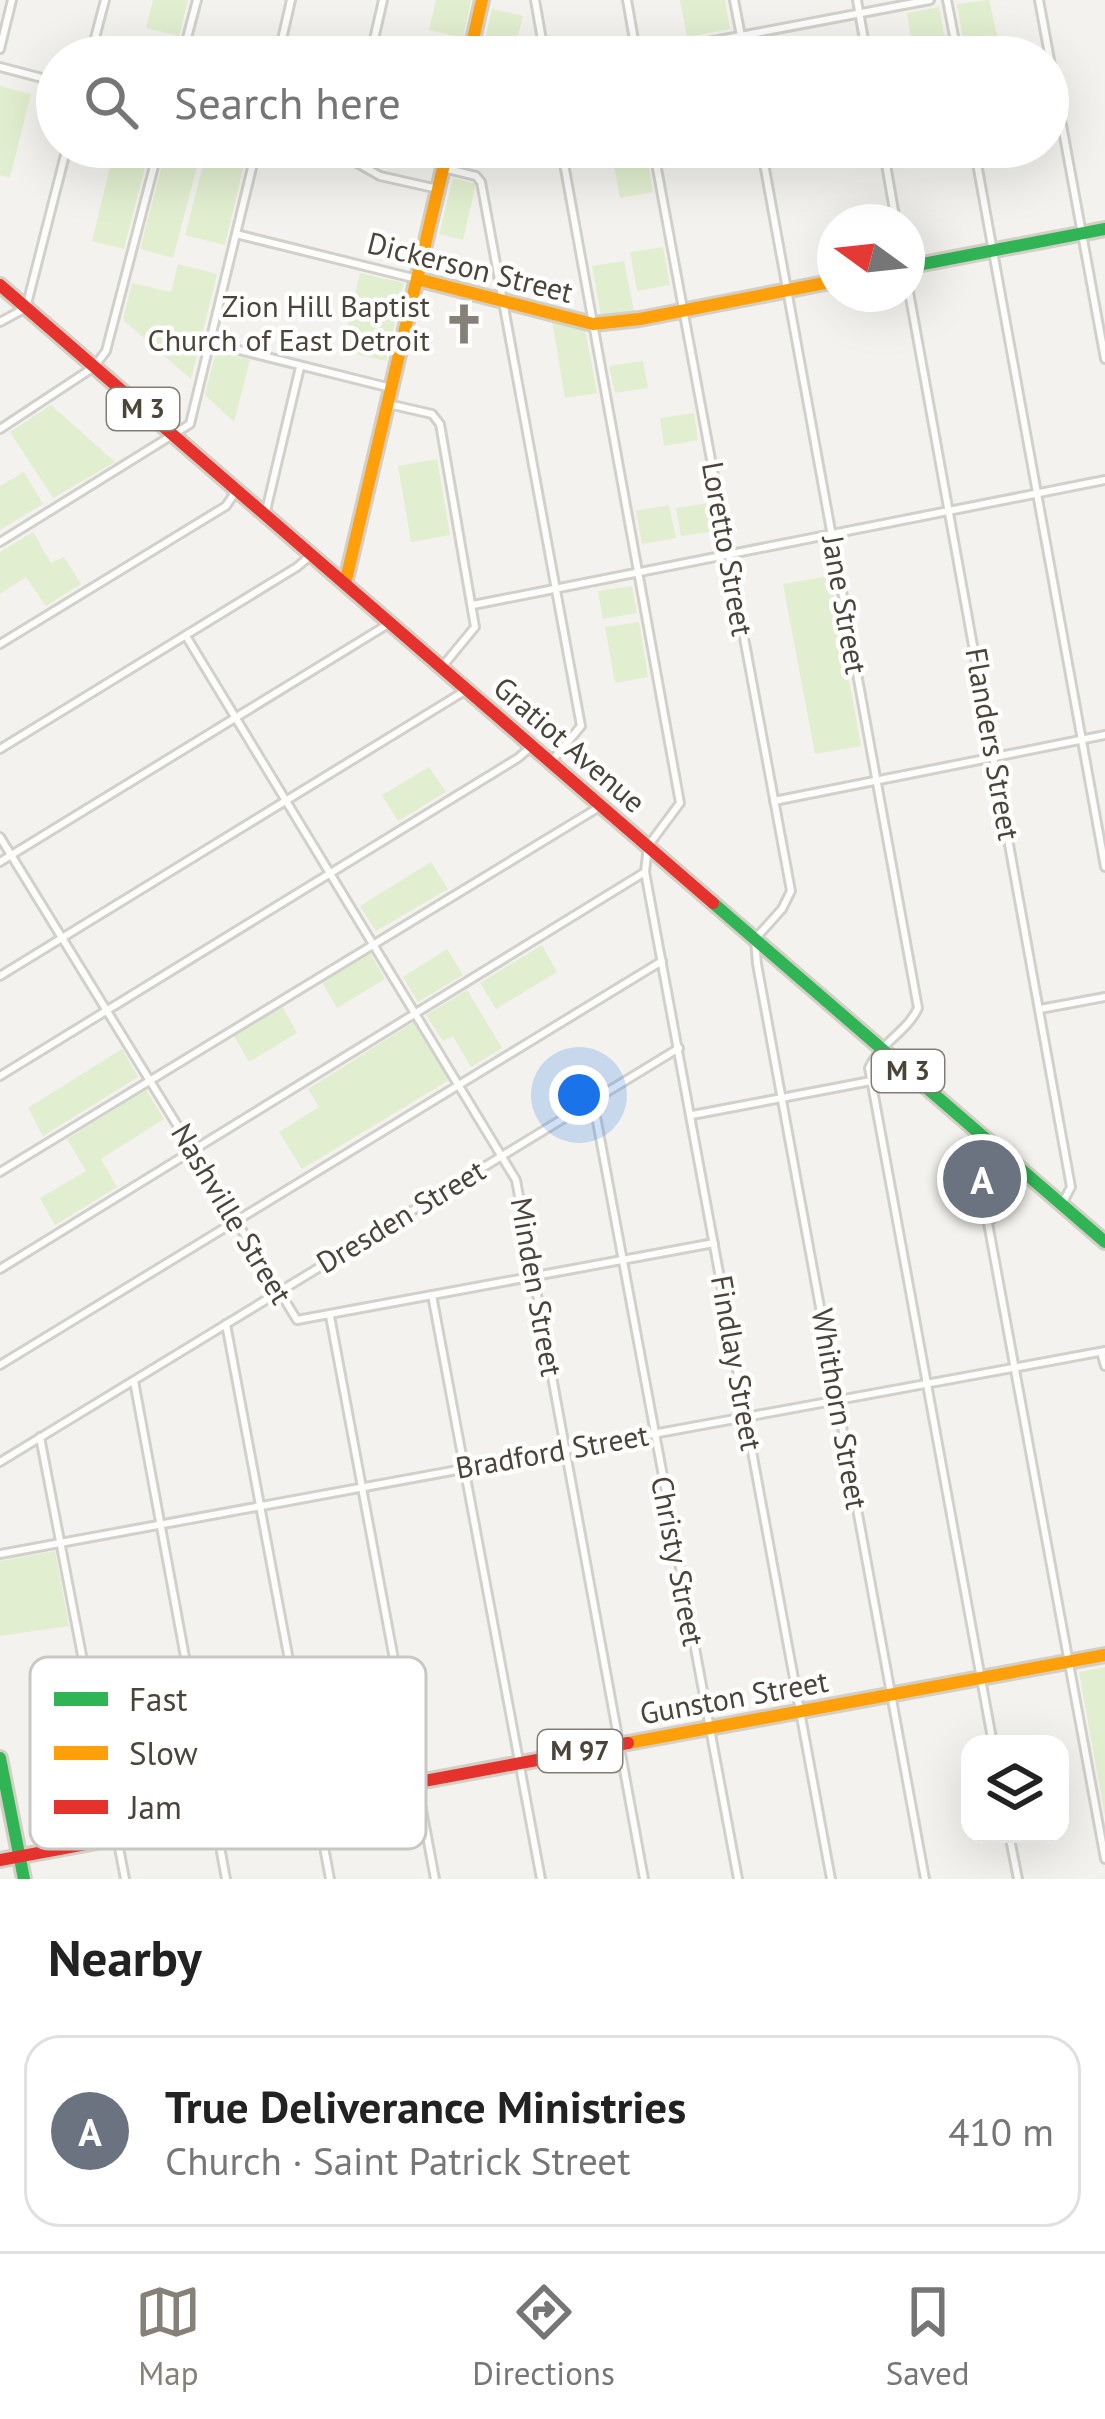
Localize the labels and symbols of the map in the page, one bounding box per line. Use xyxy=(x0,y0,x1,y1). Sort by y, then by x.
north arrow xyxy=(817,204,925,312)
street label: Dickerson Street xyxy=(364,222,577,311)
place label: Zion Hill Baptist Church of East Detroit xyxy=(148,286,430,359)
church icon: Zion Hill Baptist Church of East Detroit xyxy=(441,301,487,347)
road number: M 3 xyxy=(107,388,179,430)
street label: Loretto Street xyxy=(694,459,763,639)
street label: Jane Street xyxy=(814,531,877,677)
street label: Flanders Street xyxy=(957,645,1030,843)
street label: Gratiot Avenue xyxy=(486,667,654,820)
road number: M 3 xyxy=(872,1050,944,1092)
your location xyxy=(549,1065,609,1125)
street label: Nashville Street xyxy=(163,1116,302,1311)
pin: A xyxy=(943,1134,1021,1224)
street label: Dresden Street xyxy=(309,1150,492,1281)
street label: Minden Street xyxy=(503,1194,572,1379)
street label: Findlay Street xyxy=(703,1272,772,1453)
street label: Whithorn Street xyxy=(804,1305,877,1512)
street label: Bradford Street xyxy=(452,1414,651,1487)
street label: Christy Street xyxy=(643,1473,714,1649)
legend xyxy=(30,1657,426,1849)
street label: Gunston Street xyxy=(637,1661,831,1732)
text: Fast xyxy=(129,1677,188,1720)
road number: M 97 xyxy=(538,1730,622,1772)
text: Slow xyxy=(129,1731,198,1774)
text: Jam xyxy=(127,1785,182,1828)

